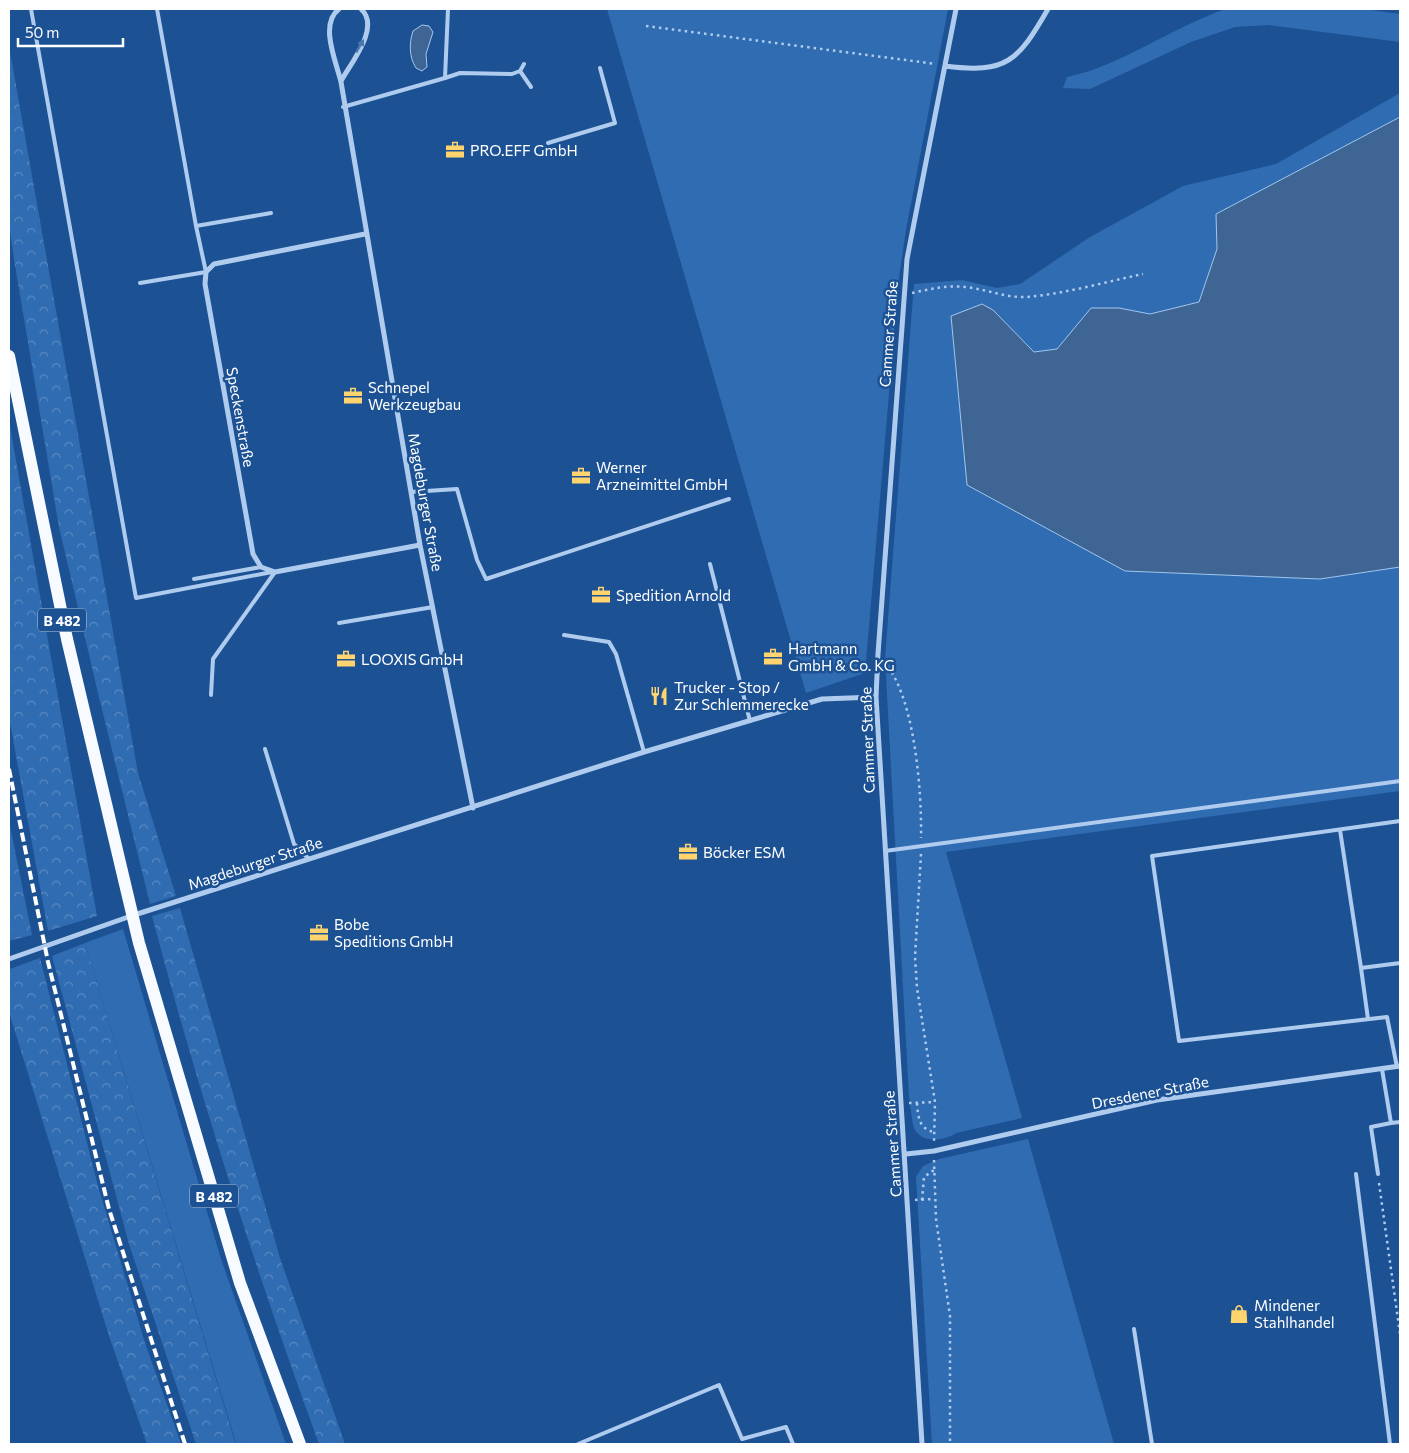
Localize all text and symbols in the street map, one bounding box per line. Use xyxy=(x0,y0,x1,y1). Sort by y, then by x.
scale bar xyxy=(18,15,122,47)
text: 50 m xyxy=(25,23,59,41)
one-way arrow xyxy=(356,38,364,53)
office icon: PRO.EFF GmbH xyxy=(444,139,466,161)
place label: PRO.EFF GmbH xyxy=(470,141,578,159)
street label: Cammer Straße xyxy=(875,280,901,388)
street label: Speckenstraße xyxy=(223,366,259,468)
place label: Schnepel Werkzeugbau xyxy=(368,378,461,413)
office icon: Schnepel Werkzeugbau xyxy=(342,385,364,407)
street label: Magdeburger Straße xyxy=(405,431,447,573)
place label: Werner Arzneimittel GmbH xyxy=(596,458,728,493)
office icon: Werner Arzneimittel GmbH xyxy=(570,465,592,487)
office icon: Spedition Arnold xyxy=(590,584,612,606)
place label: Spedition Arnold xyxy=(616,586,731,604)
road number: B 482 xyxy=(38,608,86,632)
place label: Hartmann GmbH & Co. KG xyxy=(788,639,895,674)
office icon: Hartmann GmbH & Co. KG xyxy=(762,646,784,668)
office icon: LOOXIS GmbH xyxy=(335,648,357,670)
place label: LOOXIS GmbH xyxy=(361,650,464,668)
place label: Trucker - Stop / Zur Schlemmerecke xyxy=(674,678,809,713)
restaurant icon: Trucker - Stop / Zur Schlemmerecke xyxy=(648,685,670,707)
street label: Cammer Straße xyxy=(856,686,878,794)
street label: Magdeburger Straße xyxy=(186,833,325,893)
office icon: Böcker ESM xyxy=(677,841,699,863)
place label: Böcker ESM xyxy=(703,843,786,861)
place label: Bobe Speditions GmbH xyxy=(334,915,454,950)
office icon: Bobe Speditions GmbH xyxy=(308,922,330,944)
street label: Dresdener Straße xyxy=(1090,1072,1210,1112)
street label: Cammer Straße xyxy=(879,1090,905,1198)
road number: B 482 xyxy=(190,1184,238,1208)
place label: Mindener Stahlhandel xyxy=(1254,1296,1334,1331)
shop icon: Mindener Stahlhandel xyxy=(1228,1303,1250,1325)

